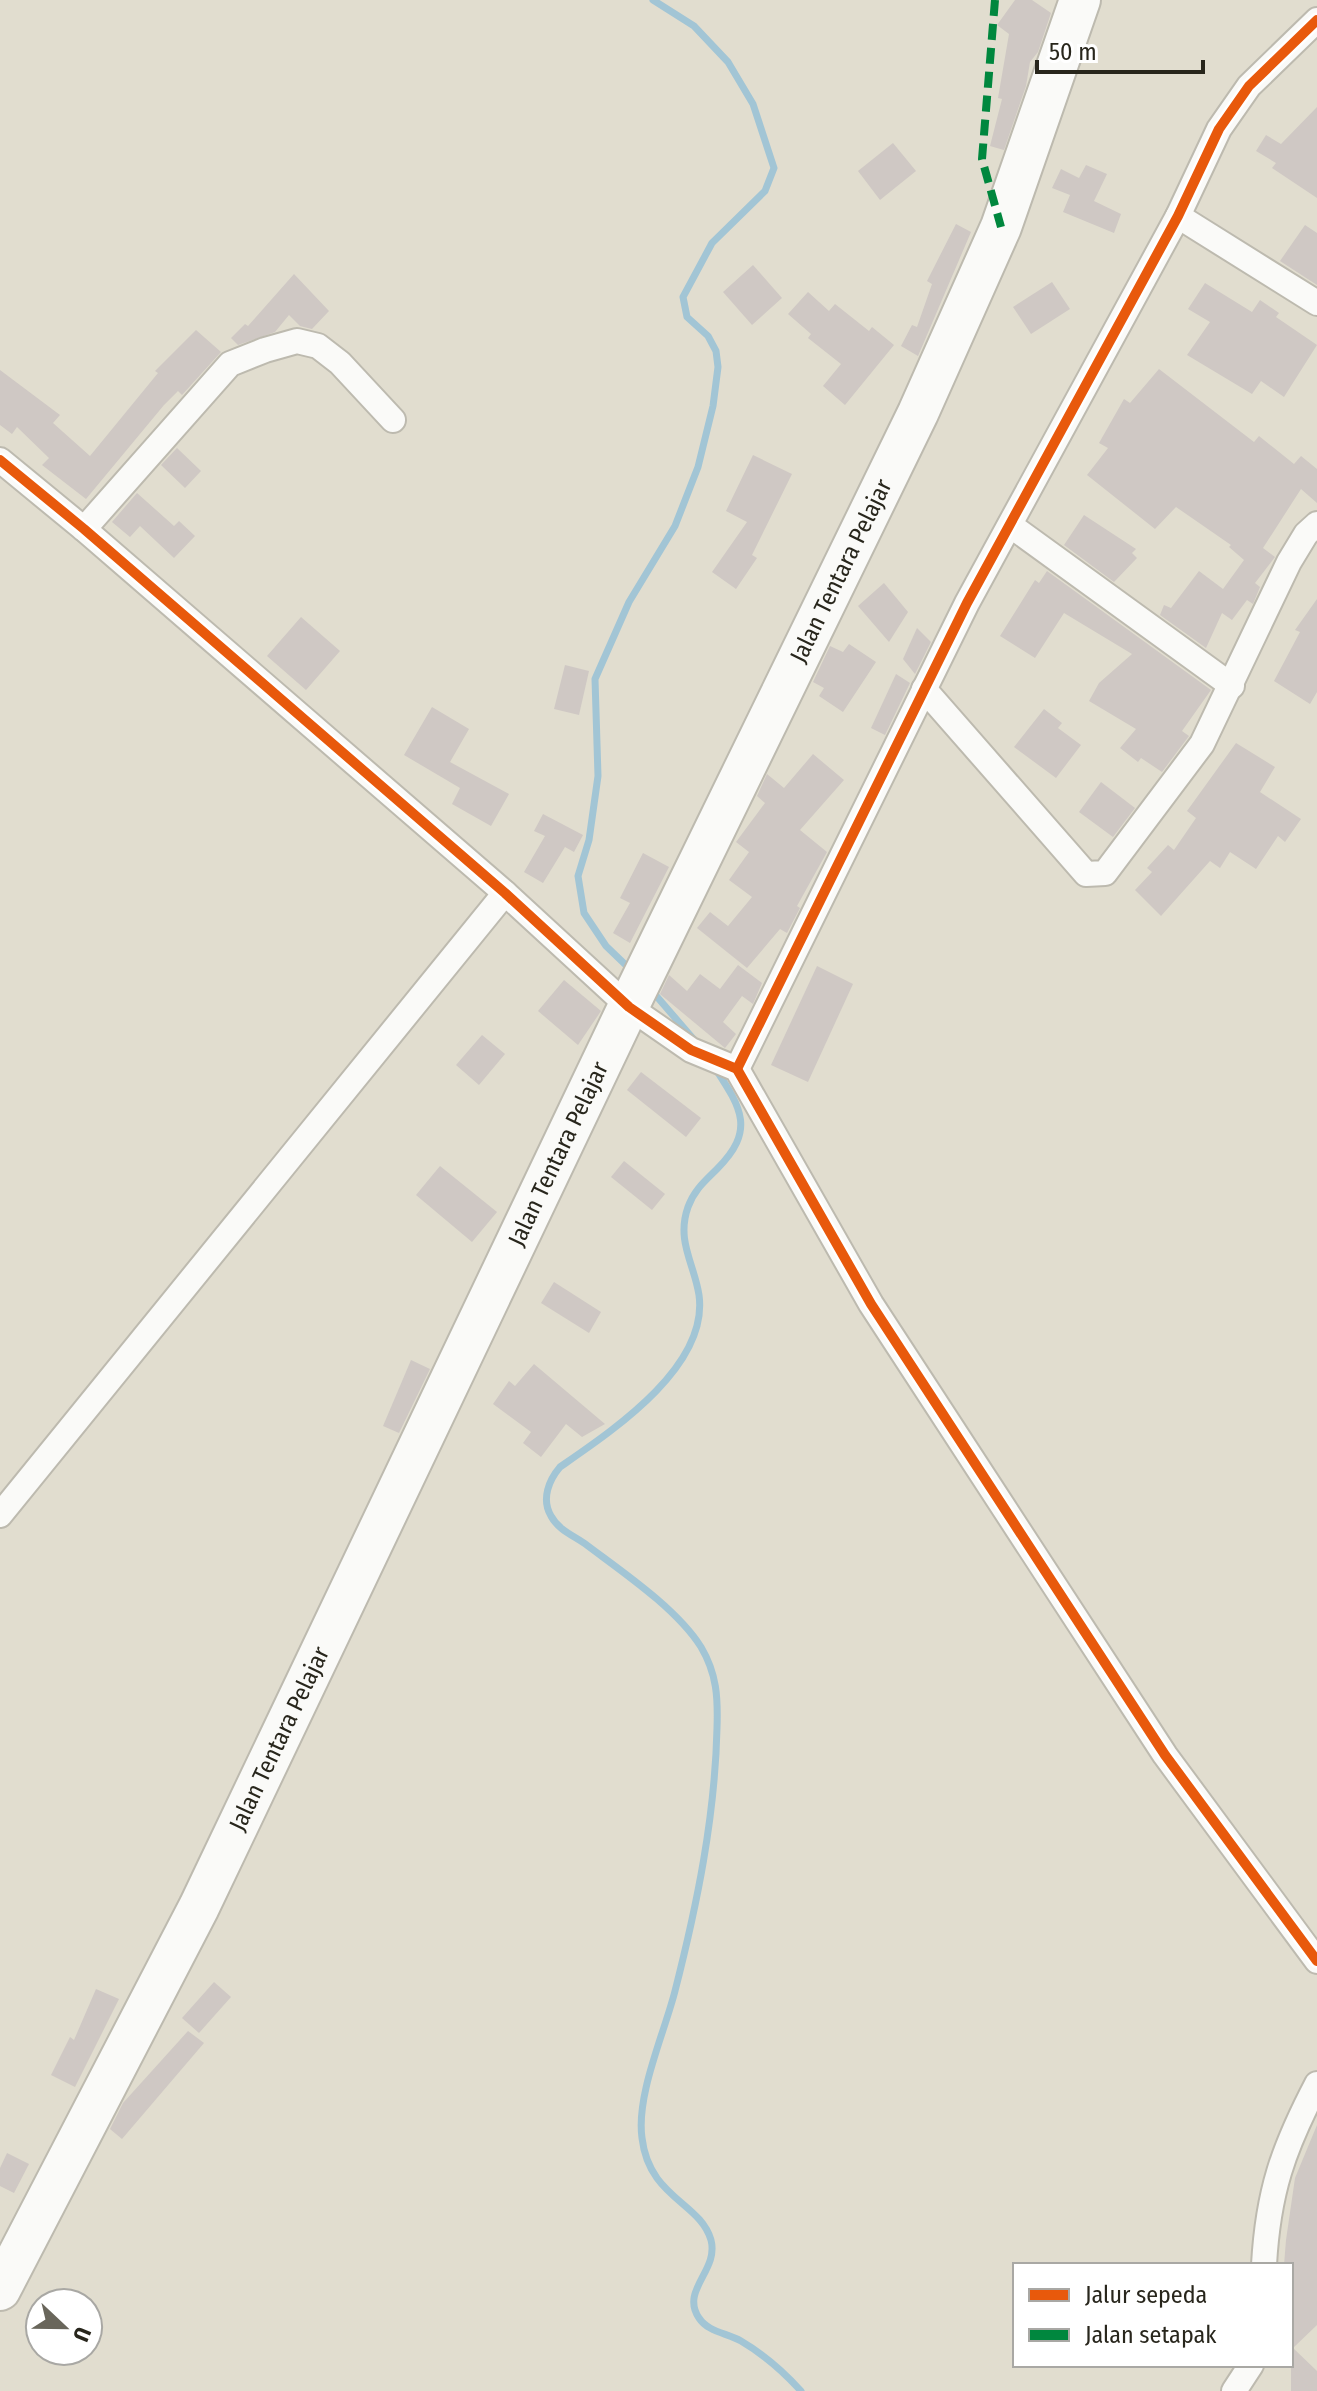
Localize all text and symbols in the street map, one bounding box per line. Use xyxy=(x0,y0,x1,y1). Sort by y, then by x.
scale bar xyxy=(1037,24,1203,74)
text: 50 m xyxy=(1049,38,1097,66)
street label: Jalan Tentara Pelajar xyxy=(784,474,898,667)
street label: Jalan Tentara Pelajar xyxy=(502,1057,614,1251)
street label: Jalan Tentara Pelajar xyxy=(223,1642,335,1835)
legend xyxy=(1013,2263,1293,2367)
text: Jalur sepeda xyxy=(1085,2281,1207,2309)
north arrow xyxy=(24,2287,104,2367)
text: Jalan setapak xyxy=(1085,2321,1217,2349)
text: U xyxy=(67,2323,97,2345)

